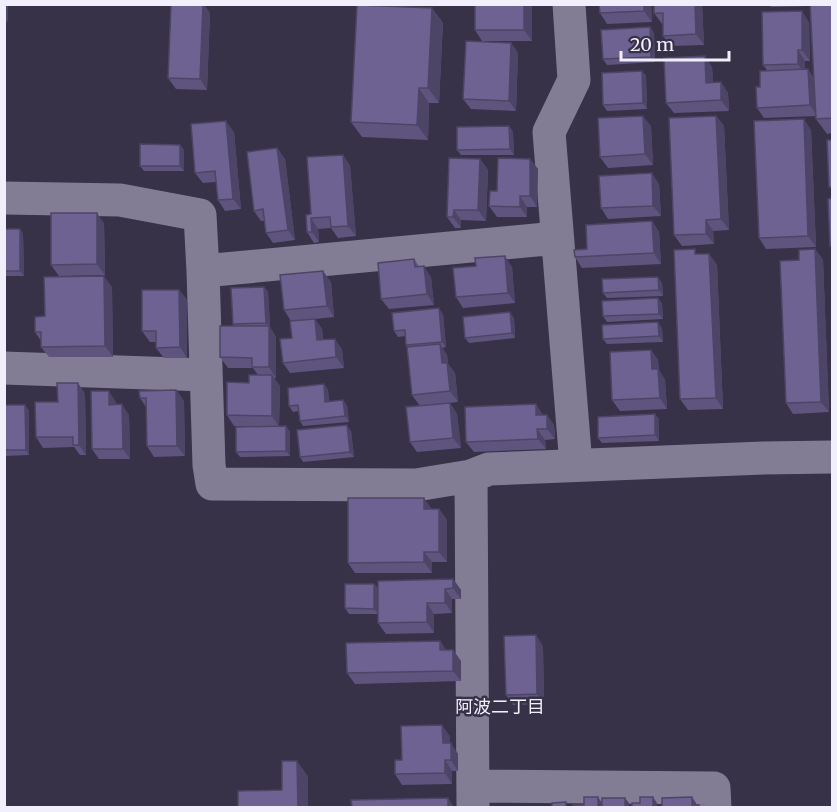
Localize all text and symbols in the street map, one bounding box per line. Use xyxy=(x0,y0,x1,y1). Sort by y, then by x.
scale bar xyxy=(621,24,729,62)
text: 20 m xyxy=(630,33,674,56)
district label: 阿波二丁目 xyxy=(455,695,545,718)

